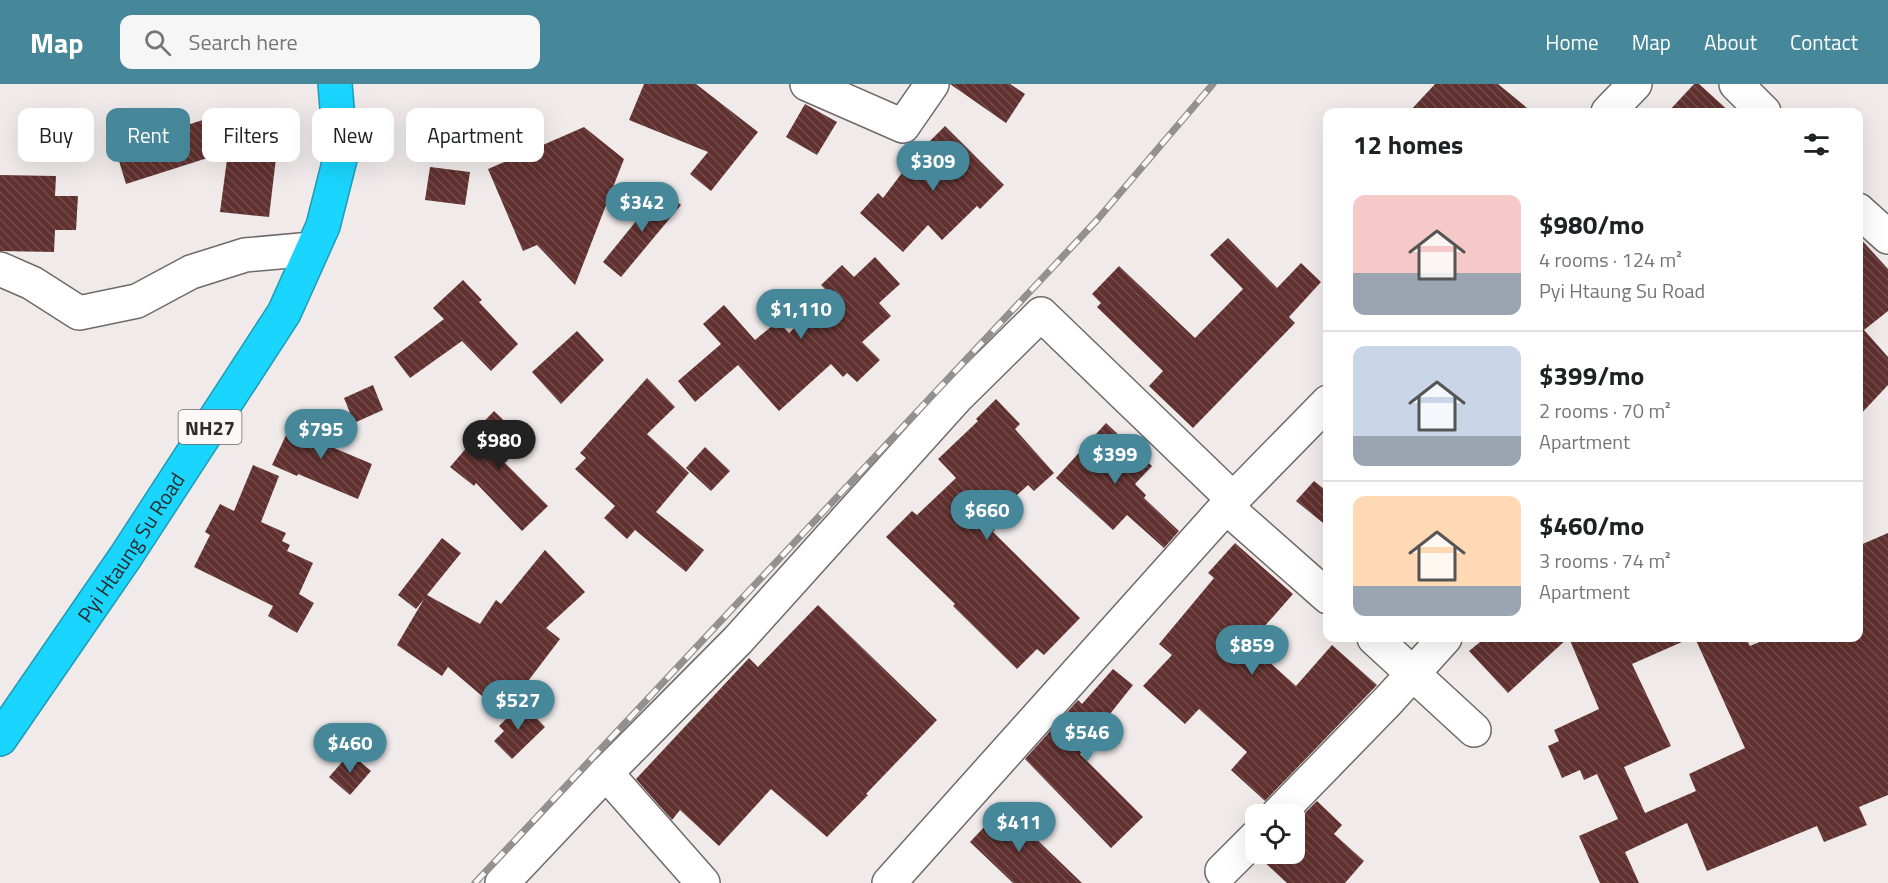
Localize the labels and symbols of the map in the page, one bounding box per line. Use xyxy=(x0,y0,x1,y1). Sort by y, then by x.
pin: $309 xyxy=(897,141,969,192)
pin: $342 xyxy=(606,182,678,233)
pin: $1,110 xyxy=(752,289,850,340)
pin: $795 xyxy=(285,409,357,460)
road number: NH27 xyxy=(178,410,242,444)
pin: $980 xyxy=(463,420,535,471)
pin: $399 xyxy=(1079,434,1151,485)
street label: Pyi Htaung Su Road xyxy=(69,466,192,629)
pin: $660 xyxy=(951,490,1023,541)
pin: $859 xyxy=(1216,625,1288,676)
pin: $527 xyxy=(482,680,554,731)
pin: $546 xyxy=(1051,712,1123,763)
pin: $460 xyxy=(314,723,386,774)
pin: $411 xyxy=(983,802,1055,853)

